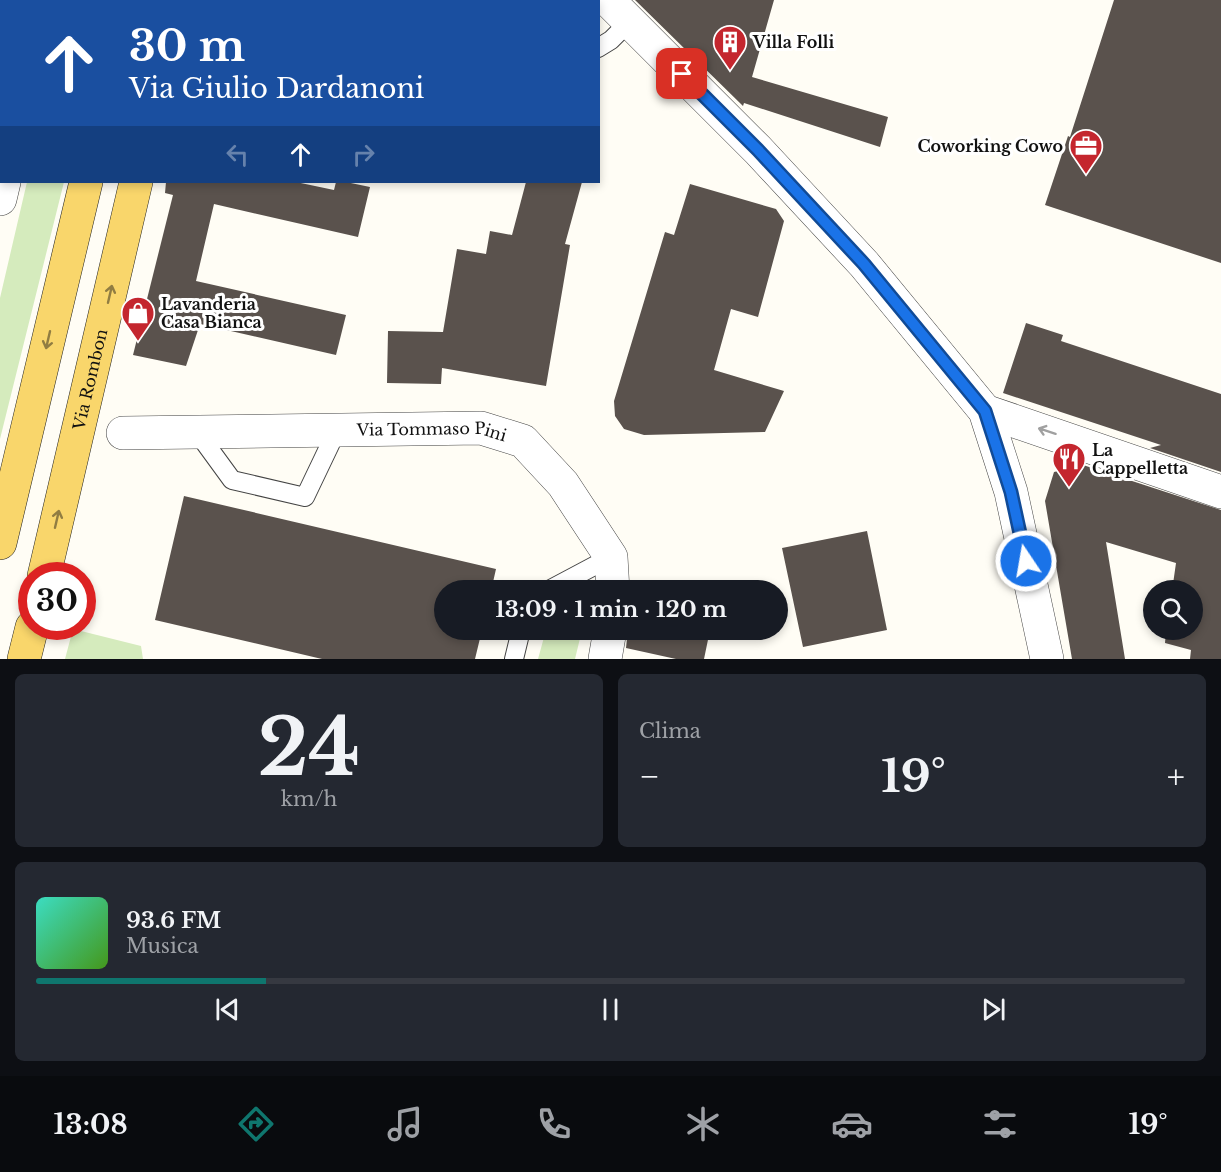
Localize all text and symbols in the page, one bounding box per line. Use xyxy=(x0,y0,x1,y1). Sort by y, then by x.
text: 30 m xyxy=(129,20,245,72)
icon: ahead xyxy=(30,24,108,102)
building icon: Villa Folli xyxy=(712,24,748,71)
place label: Villa Folli xyxy=(752,32,835,52)
pin xyxy=(656,48,707,99)
icon: arrive xyxy=(665,57,698,90)
text: Via Giulio Dardanoni xyxy=(129,72,424,105)
office icon: Coworking Cowo xyxy=(1068,128,1104,175)
place label: Coworking Cowo xyxy=(917,136,1063,156)
icon: left xyxy=(221,138,254,171)
icon: ahead xyxy=(284,138,317,171)
icon: right xyxy=(347,138,380,171)
one-way arrow xyxy=(104,285,116,304)
place label: Lavanderia Casa Bianca xyxy=(161,294,262,332)
shop icon: Lavanderia Casa Bianca xyxy=(120,295,156,342)
street label: Via Rombon xyxy=(68,327,111,433)
one-way arrow xyxy=(42,331,54,350)
street label: Via Tommaso Pini xyxy=(355,418,510,445)
one-way arrow xyxy=(1038,425,1057,436)
place label: La Cappelletta xyxy=(1092,440,1188,478)
restaurant icon: La Cappelletta xyxy=(1051,441,1087,488)
one-way arrow xyxy=(52,510,64,529)
position arrow xyxy=(994,529,1058,593)
speed limit sign: 30 xyxy=(18,562,96,640)
map controls xyxy=(1143,580,1203,640)
button: search xyxy=(1143,580,1203,640)
text: 13:09 · 1 min · 120 m xyxy=(495,596,727,623)
text: 24 xyxy=(258,699,360,796)
text: Clima xyxy=(639,719,701,743)
text: 19° xyxy=(881,748,946,804)
text: − xyxy=(639,756,660,797)
text: + xyxy=(1167,756,1185,797)
text: km/h xyxy=(281,787,337,811)
text: 93.6 FM xyxy=(126,907,221,934)
text: Musica xyxy=(126,934,199,958)
icon: previous xyxy=(211,993,244,1026)
icon: pause xyxy=(594,993,627,1026)
icon: next xyxy=(977,993,1010,1026)
icon: directions xyxy=(235,1103,277,1145)
icon: music xyxy=(384,1103,426,1145)
icon: phone xyxy=(533,1103,575,1145)
icon: climate xyxy=(682,1103,724,1145)
icon: car xyxy=(831,1103,873,1145)
icon: filters xyxy=(979,1103,1021,1145)
text: 13:08 xyxy=(53,1108,128,1141)
text: 19° xyxy=(1128,1108,1167,1141)

